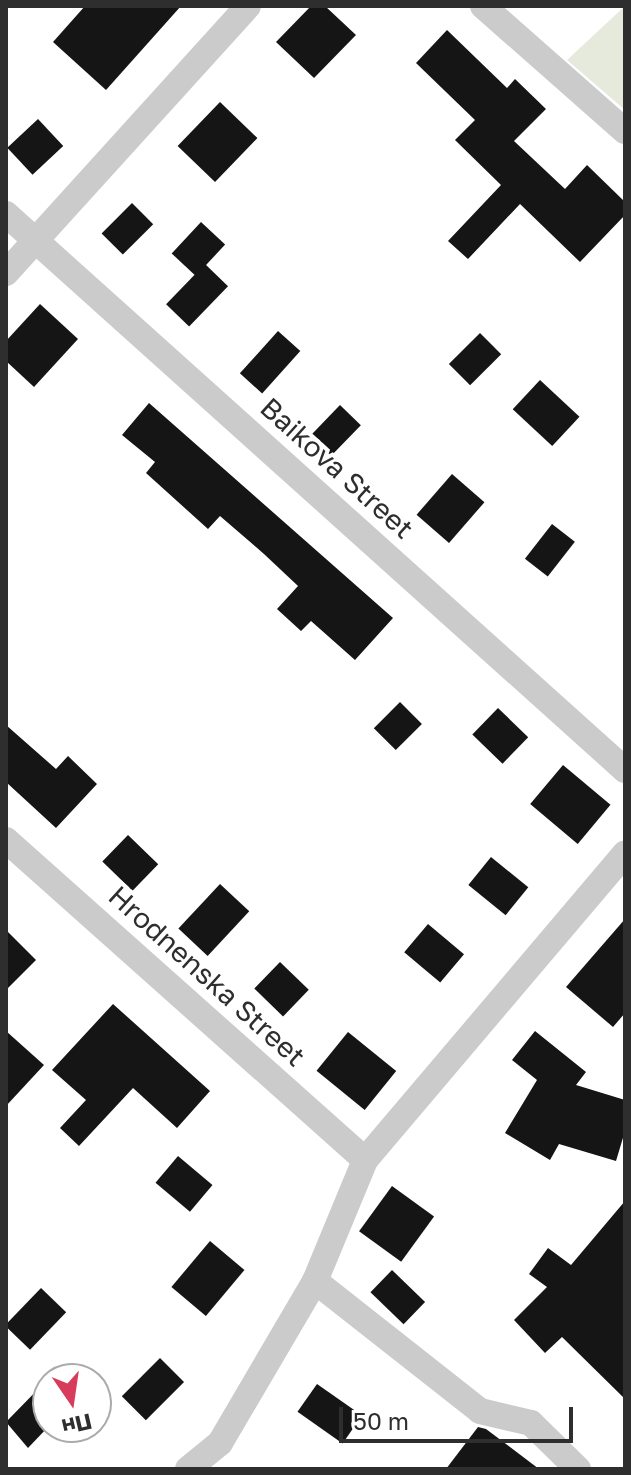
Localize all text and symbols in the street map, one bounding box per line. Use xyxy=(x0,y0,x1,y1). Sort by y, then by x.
street label: Baikova Street xyxy=(254,391,420,545)
street label: Hrodnenska Street xyxy=(102,879,312,1073)
north arrow xyxy=(32,1363,112,1443)
scale bar xyxy=(343,1391,577,1441)
text: 50 m xyxy=(353,1406,409,1435)
text: Пн xyxy=(59,1408,95,1441)

